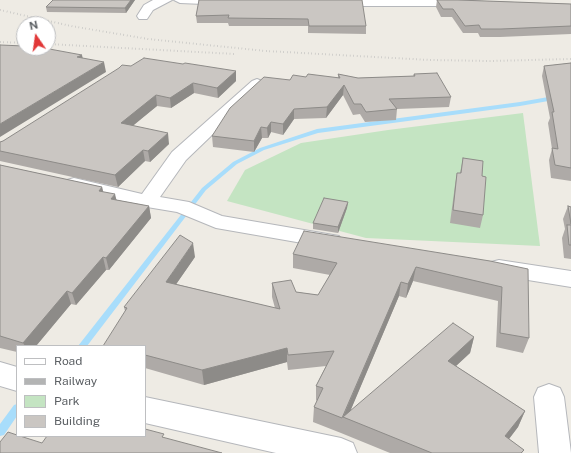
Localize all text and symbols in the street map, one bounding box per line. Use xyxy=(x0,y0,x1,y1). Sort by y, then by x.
north arrow xyxy=(16,16,56,56)
text: N xyxy=(28,18,39,32)
legend xyxy=(16,345,146,437)
text: Road xyxy=(54,354,82,368)
text: Railway xyxy=(54,374,97,388)
text: Park xyxy=(54,394,80,408)
text: Building xyxy=(54,414,100,428)

